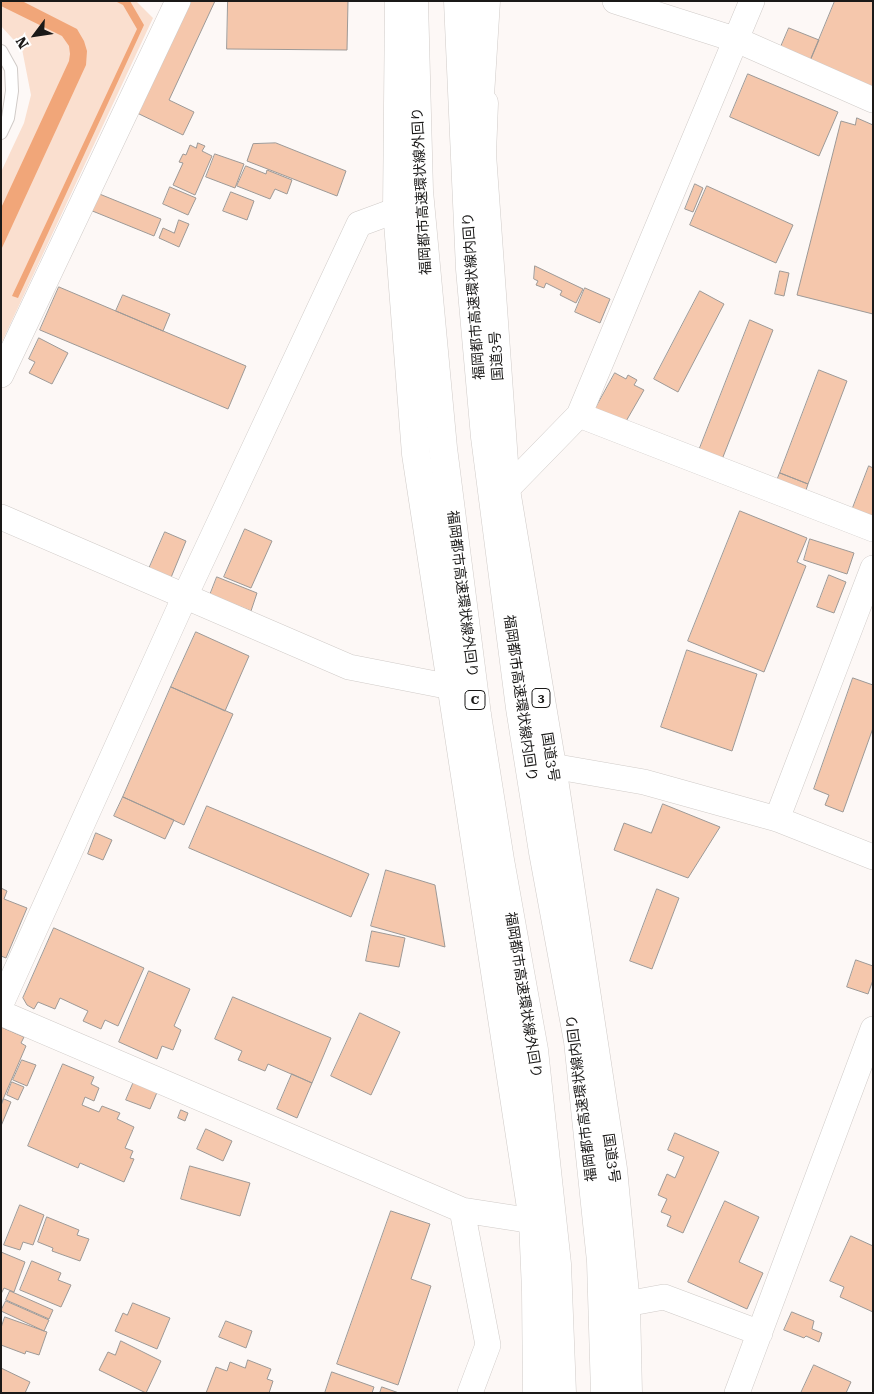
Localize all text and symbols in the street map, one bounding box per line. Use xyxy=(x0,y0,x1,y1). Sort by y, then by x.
north arrow xyxy=(10,10,60,60)
text: N xyxy=(13,34,32,51)
street label: 福岡都市高速環状線外回り xyxy=(409,107,435,275)
street label: 福岡都市高速環状線内回り xyxy=(460,212,488,380)
street label: 国道3号 xyxy=(487,331,507,381)
street label: 福岡都市高速環状線外回り xyxy=(443,510,481,678)
street label: 福岡都市高速環状線内回り xyxy=(500,614,540,782)
road number: 3 xyxy=(532,688,550,708)
road number: C xyxy=(465,690,485,710)
street label: 国道3号 xyxy=(538,731,562,783)
street label: 福岡都市高速環状線外回り xyxy=(502,911,544,1079)
street label: 福岡都市高速環状線内回り xyxy=(563,1014,601,1182)
street label: 国道3号 xyxy=(599,1132,623,1184)

